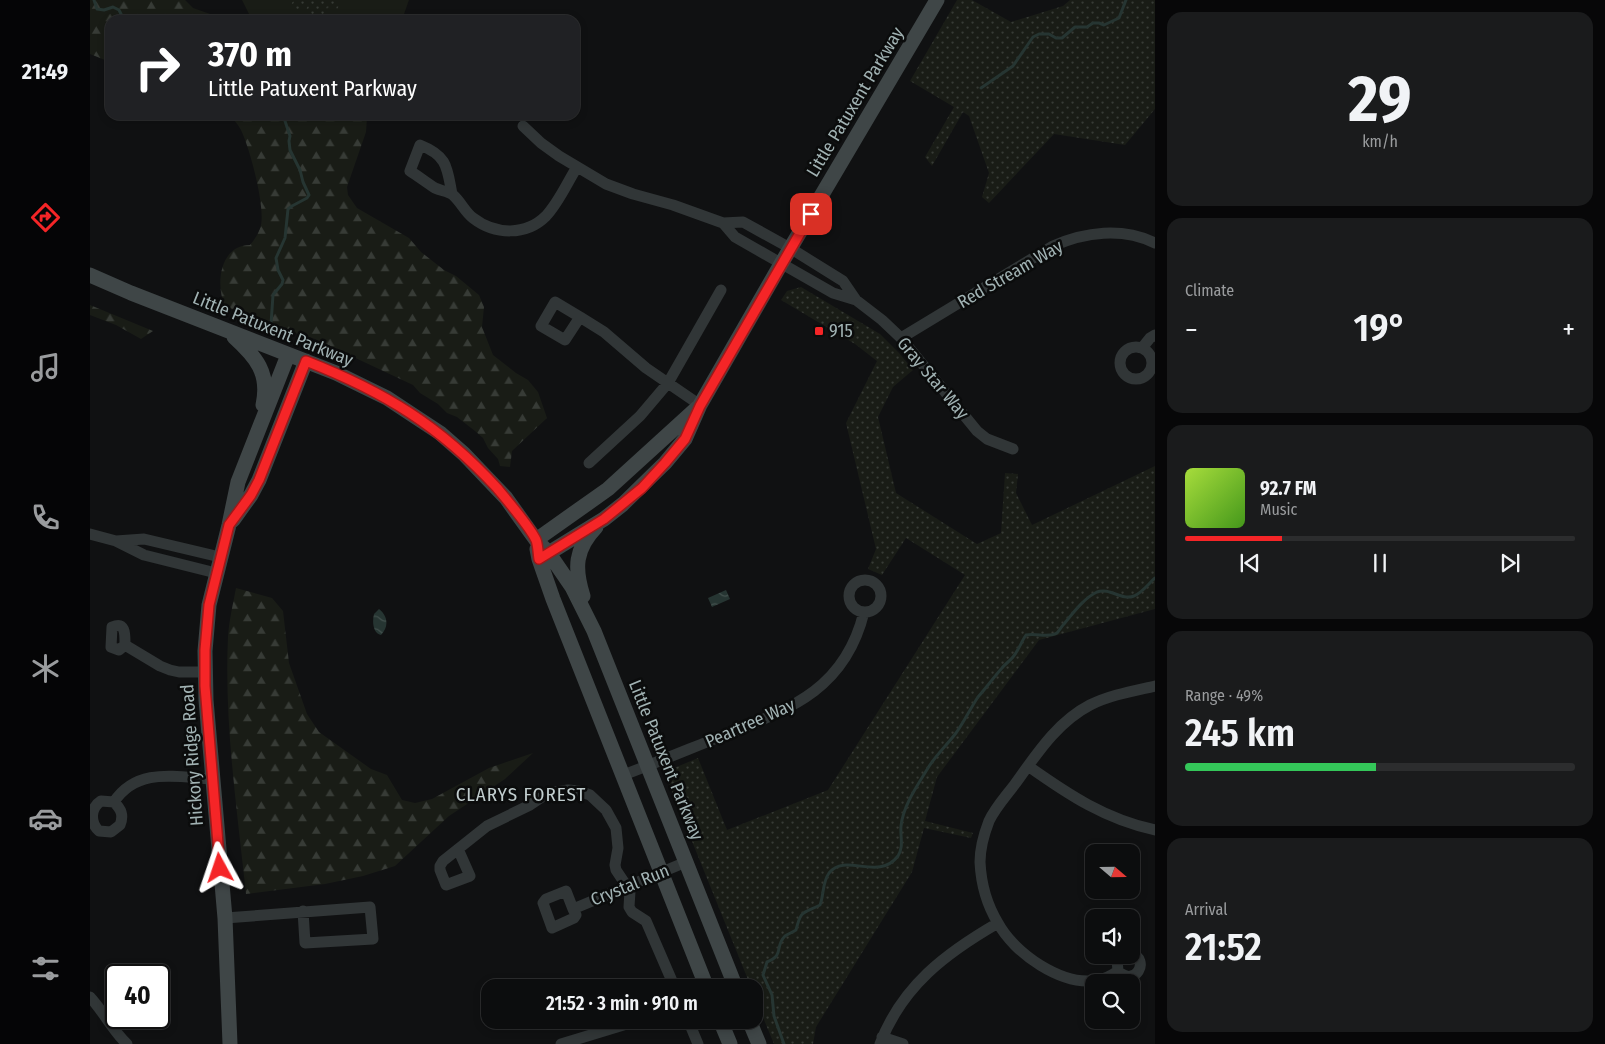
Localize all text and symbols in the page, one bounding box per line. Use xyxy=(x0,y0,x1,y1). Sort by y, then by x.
street label: Little Patuxent Parkway xyxy=(802,23,908,181)
text: 370 m xyxy=(208,33,292,75)
icon: right xyxy=(125,35,190,100)
text: 21:49 xyxy=(22,58,68,85)
text: 29 xyxy=(1348,60,1412,138)
text: Little Patuxent Parkway xyxy=(208,75,417,102)
text: km/h xyxy=(1362,132,1398,151)
pin xyxy=(790,193,832,235)
icon: directions xyxy=(28,200,63,235)
icon: arrive xyxy=(797,200,825,228)
street label: Red Stream Way xyxy=(953,235,1067,313)
text: Climate xyxy=(1185,281,1234,300)
street label: Little Patuxent Parkway xyxy=(190,287,356,371)
text: 19° xyxy=(1353,305,1406,351)
text: − xyxy=(1185,313,1198,346)
text: + xyxy=(1562,313,1575,346)
place label: 915 xyxy=(829,320,853,342)
marker: 915 xyxy=(813,325,825,337)
street label: Gray Star Way xyxy=(892,332,974,424)
icon: music xyxy=(28,350,63,385)
text: 92.7 FM xyxy=(1260,477,1316,500)
icon: phone xyxy=(28,500,63,535)
text: Music xyxy=(1260,500,1297,519)
icon: previous xyxy=(1236,549,1264,577)
icon: pause xyxy=(1366,549,1394,577)
icon: next xyxy=(1496,549,1524,577)
icon: climate xyxy=(28,651,63,686)
street label: Little Patuxent Parkway xyxy=(624,677,708,843)
street label: Hickory Ridge Road xyxy=(176,683,208,827)
text: Range · 49% xyxy=(1185,686,1263,705)
street label: Peartree Way xyxy=(702,693,798,753)
text: 245 km xyxy=(1185,710,1295,756)
district label: CLARYS FOREST xyxy=(456,783,586,806)
icon: car xyxy=(28,801,63,836)
position arrow xyxy=(193,841,245,893)
north arrow xyxy=(1085,844,1140,899)
map controls xyxy=(1085,844,1140,1029)
street label: Crystal Run xyxy=(587,859,673,911)
text: Arrival xyxy=(1185,900,1227,919)
button: sound xyxy=(1085,909,1140,964)
text: 21:52 xyxy=(1185,924,1262,970)
icon: filters xyxy=(28,951,63,986)
speed limit sign: 40 xyxy=(105,964,170,1029)
button: search xyxy=(1085,974,1140,1029)
text: 21:52 · 3 min · 910 m xyxy=(546,992,698,1015)

